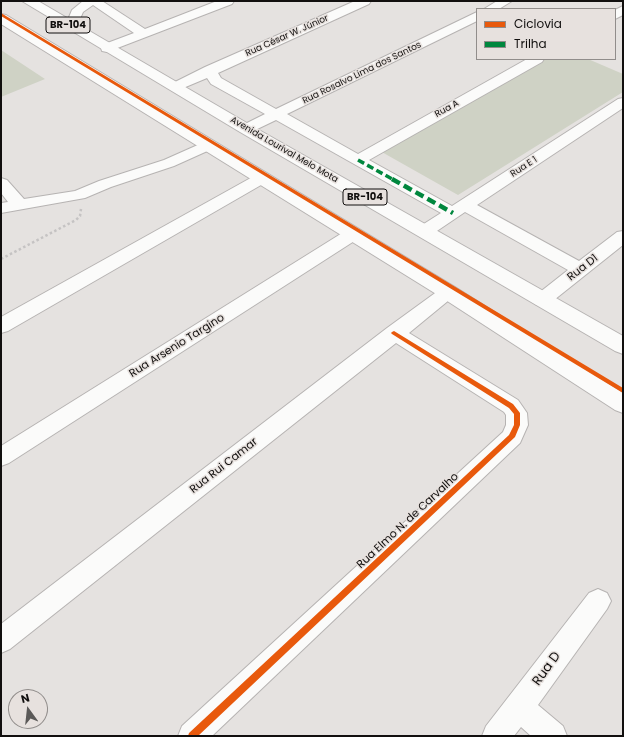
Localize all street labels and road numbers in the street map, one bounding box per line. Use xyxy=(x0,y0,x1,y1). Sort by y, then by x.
street label: Rua César W. Júnior xyxy=(244,13,330,59)
road number: BR-104 xyxy=(46,17,90,33)
street label: Rua Rosalvo Lima dos Santos xyxy=(301,39,423,107)
street label: Rua A xyxy=(433,98,461,120)
street label: Avenida Lourival Melo Mota xyxy=(228,115,340,185)
street label: Rua E 1 xyxy=(509,154,539,180)
road number: BR-104 xyxy=(343,189,387,205)
street label: Rua D1 xyxy=(565,252,601,284)
street label: Rua Arsenio Targino xyxy=(127,311,227,381)
street label: Rua Rui Camar xyxy=(188,435,260,497)
street label: Rua Elmo N. de Carvalho xyxy=(354,470,462,572)
street label: Rua D xyxy=(530,649,564,689)

